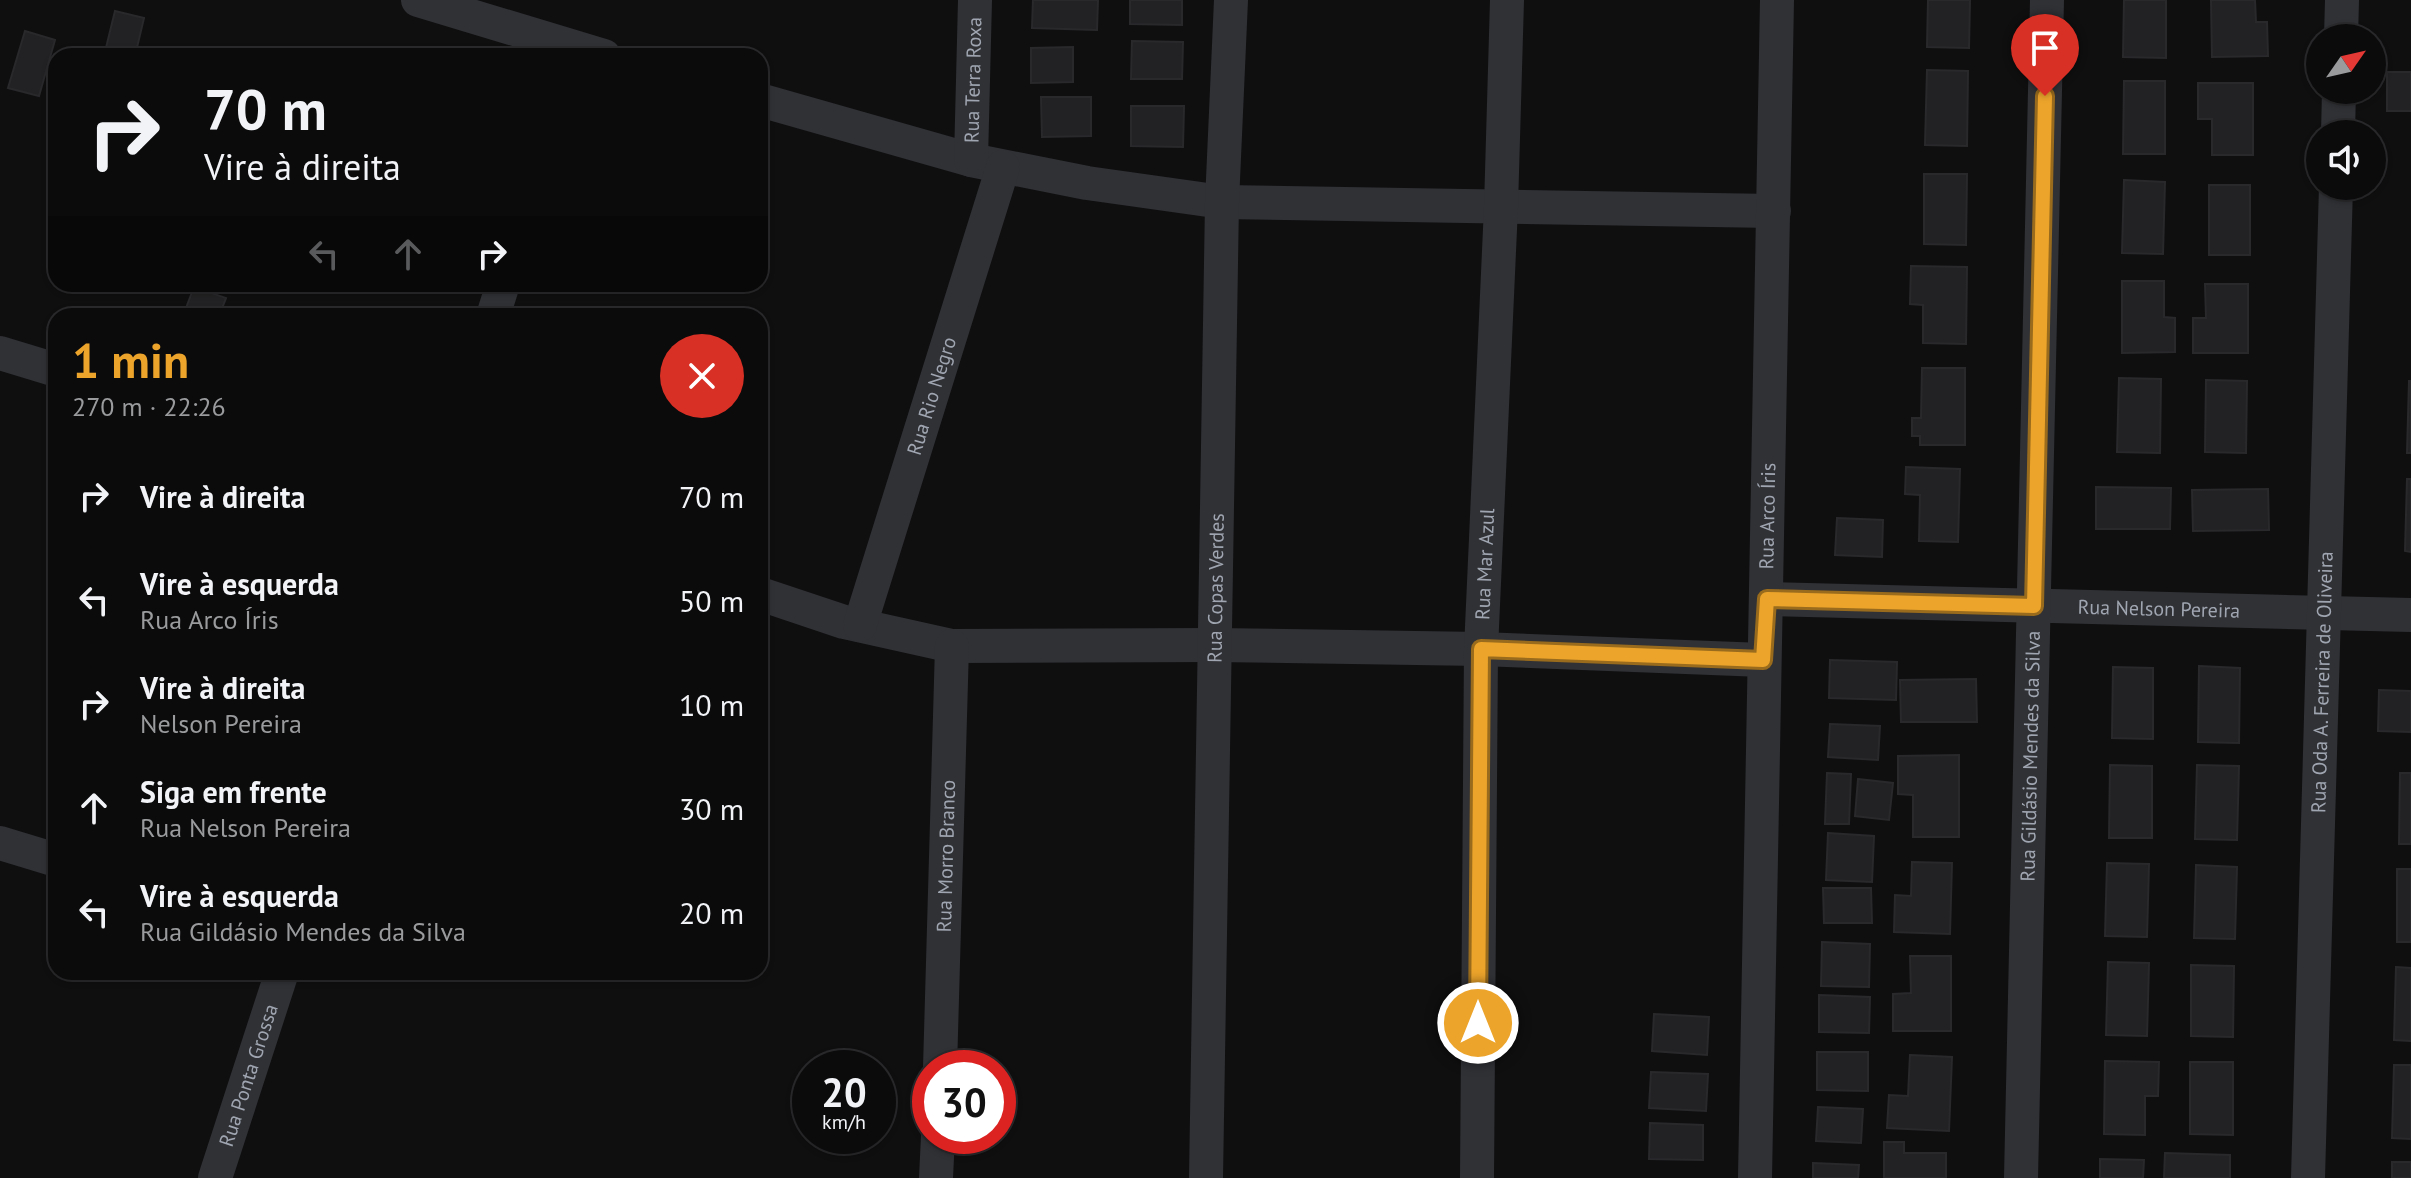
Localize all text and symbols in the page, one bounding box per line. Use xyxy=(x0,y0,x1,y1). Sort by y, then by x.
pin xyxy=(2011,14.0,2079,96)
street label: Rua Terra Roxa xyxy=(958,17,988,143)
north arrow xyxy=(2306,24,2386,104)
map controls xyxy=(2306,24,2386,200)
icon: arrive xyxy=(2023,26,2067,70)
text: 70 m xyxy=(204,73,327,145)
icon: right xyxy=(72,80,176,184)
button: sound xyxy=(2306,120,2386,200)
text: Vire à direita xyxy=(204,143,401,190)
icon: left xyxy=(302,232,346,276)
icon: ahead xyxy=(386,232,430,276)
icon: right xyxy=(470,232,514,276)
text: 1 min xyxy=(72,329,189,391)
street label: Rua Rio Negro xyxy=(901,333,962,458)
button: close xyxy=(660,334,744,418)
text: 270 m · 22:26 xyxy=(72,390,226,423)
street label: Rua Arco Íris xyxy=(1753,463,1781,570)
icon: right xyxy=(72,474,116,518)
text: Vire à direita xyxy=(140,477,305,516)
text: 70 m xyxy=(679,477,744,516)
street label: Rua Mar Azul xyxy=(1469,507,1500,621)
street label: Rua Copas Verdes xyxy=(1201,513,1230,663)
street label: Rua Oda A. Ferreira de Oliveira xyxy=(2305,551,2339,813)
text: Vire à esquerda xyxy=(140,564,339,603)
icon: left xyxy=(72,578,116,622)
text: 50 m xyxy=(679,581,744,620)
street label: Rua Nelson Pereira xyxy=(2077,594,2240,624)
text: Rua Arco Íris xyxy=(140,603,279,636)
street label: Rua Gildásio Mendes da Silva xyxy=(2015,630,2046,882)
text: Vire à direita xyxy=(140,668,305,707)
icon: right xyxy=(72,682,116,726)
text: 10 m xyxy=(679,685,744,724)
text: Nelson Pereira xyxy=(140,707,302,740)
text: Siga em frente xyxy=(140,772,327,811)
street label: Rua Morro Branco xyxy=(931,779,961,933)
icon: ahead xyxy=(72,786,116,830)
text: 30 m xyxy=(679,789,744,828)
text: Rua Nelson Pereira xyxy=(140,811,351,844)
text: Vire à esquerda xyxy=(140,876,339,915)
icon: left xyxy=(72,890,116,934)
text: 20 m xyxy=(679,893,744,932)
text: Rua Gildásio Mendes da Silva xyxy=(140,915,466,948)
position arrow xyxy=(1436,981,1520,1065)
street label: Rua Ponta Grossa xyxy=(213,1001,284,1150)
speed limit sign: 30 xyxy=(912,1050,1016,1154)
text: 20 xyxy=(821,1066,867,1118)
text: km/h xyxy=(822,1109,866,1135)

